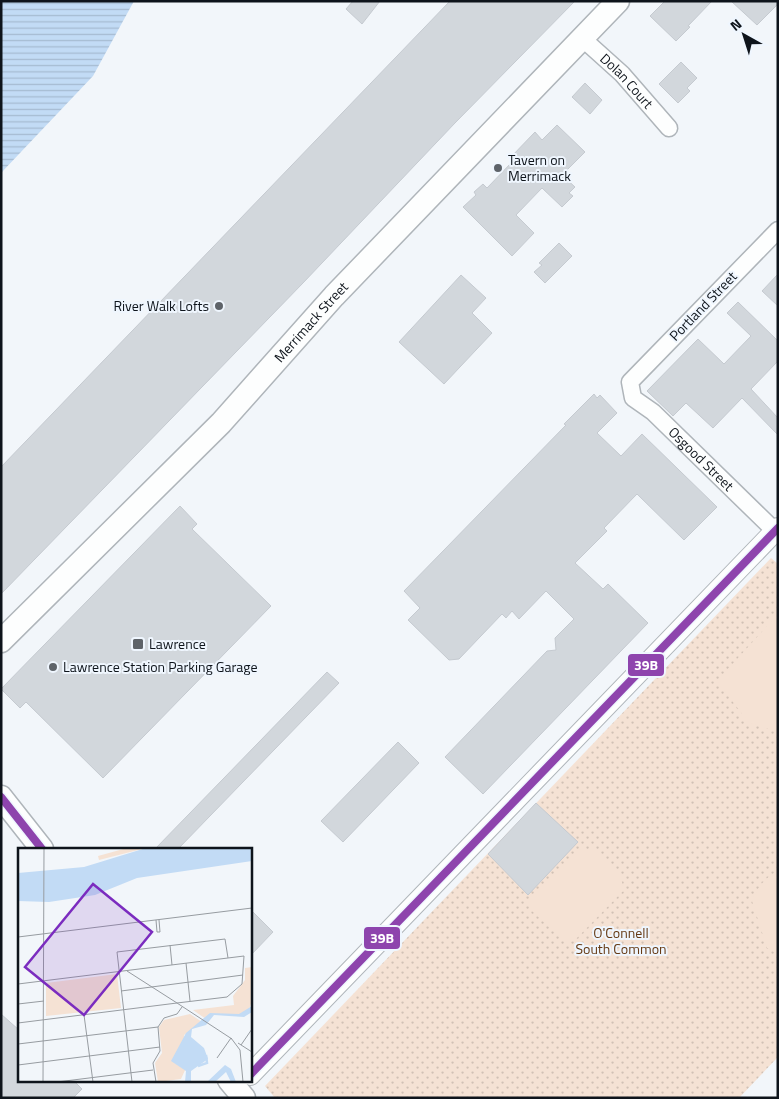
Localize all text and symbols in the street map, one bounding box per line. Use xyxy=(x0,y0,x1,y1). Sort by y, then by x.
north arrow xyxy=(719,10,769,60)
text: N xyxy=(725,13,746,36)
street label: Dolan Court xyxy=(596,48,659,113)
place label: Tavern on Merrimack xyxy=(508,149,571,186)
marker: Tavern on Merrimack xyxy=(492,162,504,174)
street label: Portland Street xyxy=(664,266,741,345)
street label: Merrimack Street xyxy=(269,276,353,367)
place label: River Walk Lofts xyxy=(113,295,209,316)
marker: River Walk Lofts xyxy=(213,300,225,312)
street label: Osgood Street xyxy=(664,422,739,496)
place label: Lawrence xyxy=(149,633,206,654)
marker: Lawrence xyxy=(131,637,145,651)
line badge: 39B xyxy=(627,653,665,677)
text: 39B xyxy=(634,654,658,675)
place label: Lawrence Station Parking Garage xyxy=(63,656,258,677)
marker: Lawrence Station Parking Garage xyxy=(47,661,59,673)
inset map xyxy=(18,848,251,1082)
park label: O'Connell South Common xyxy=(575,922,667,959)
line badge: 39B xyxy=(363,926,401,950)
text: 39B xyxy=(370,927,394,948)

